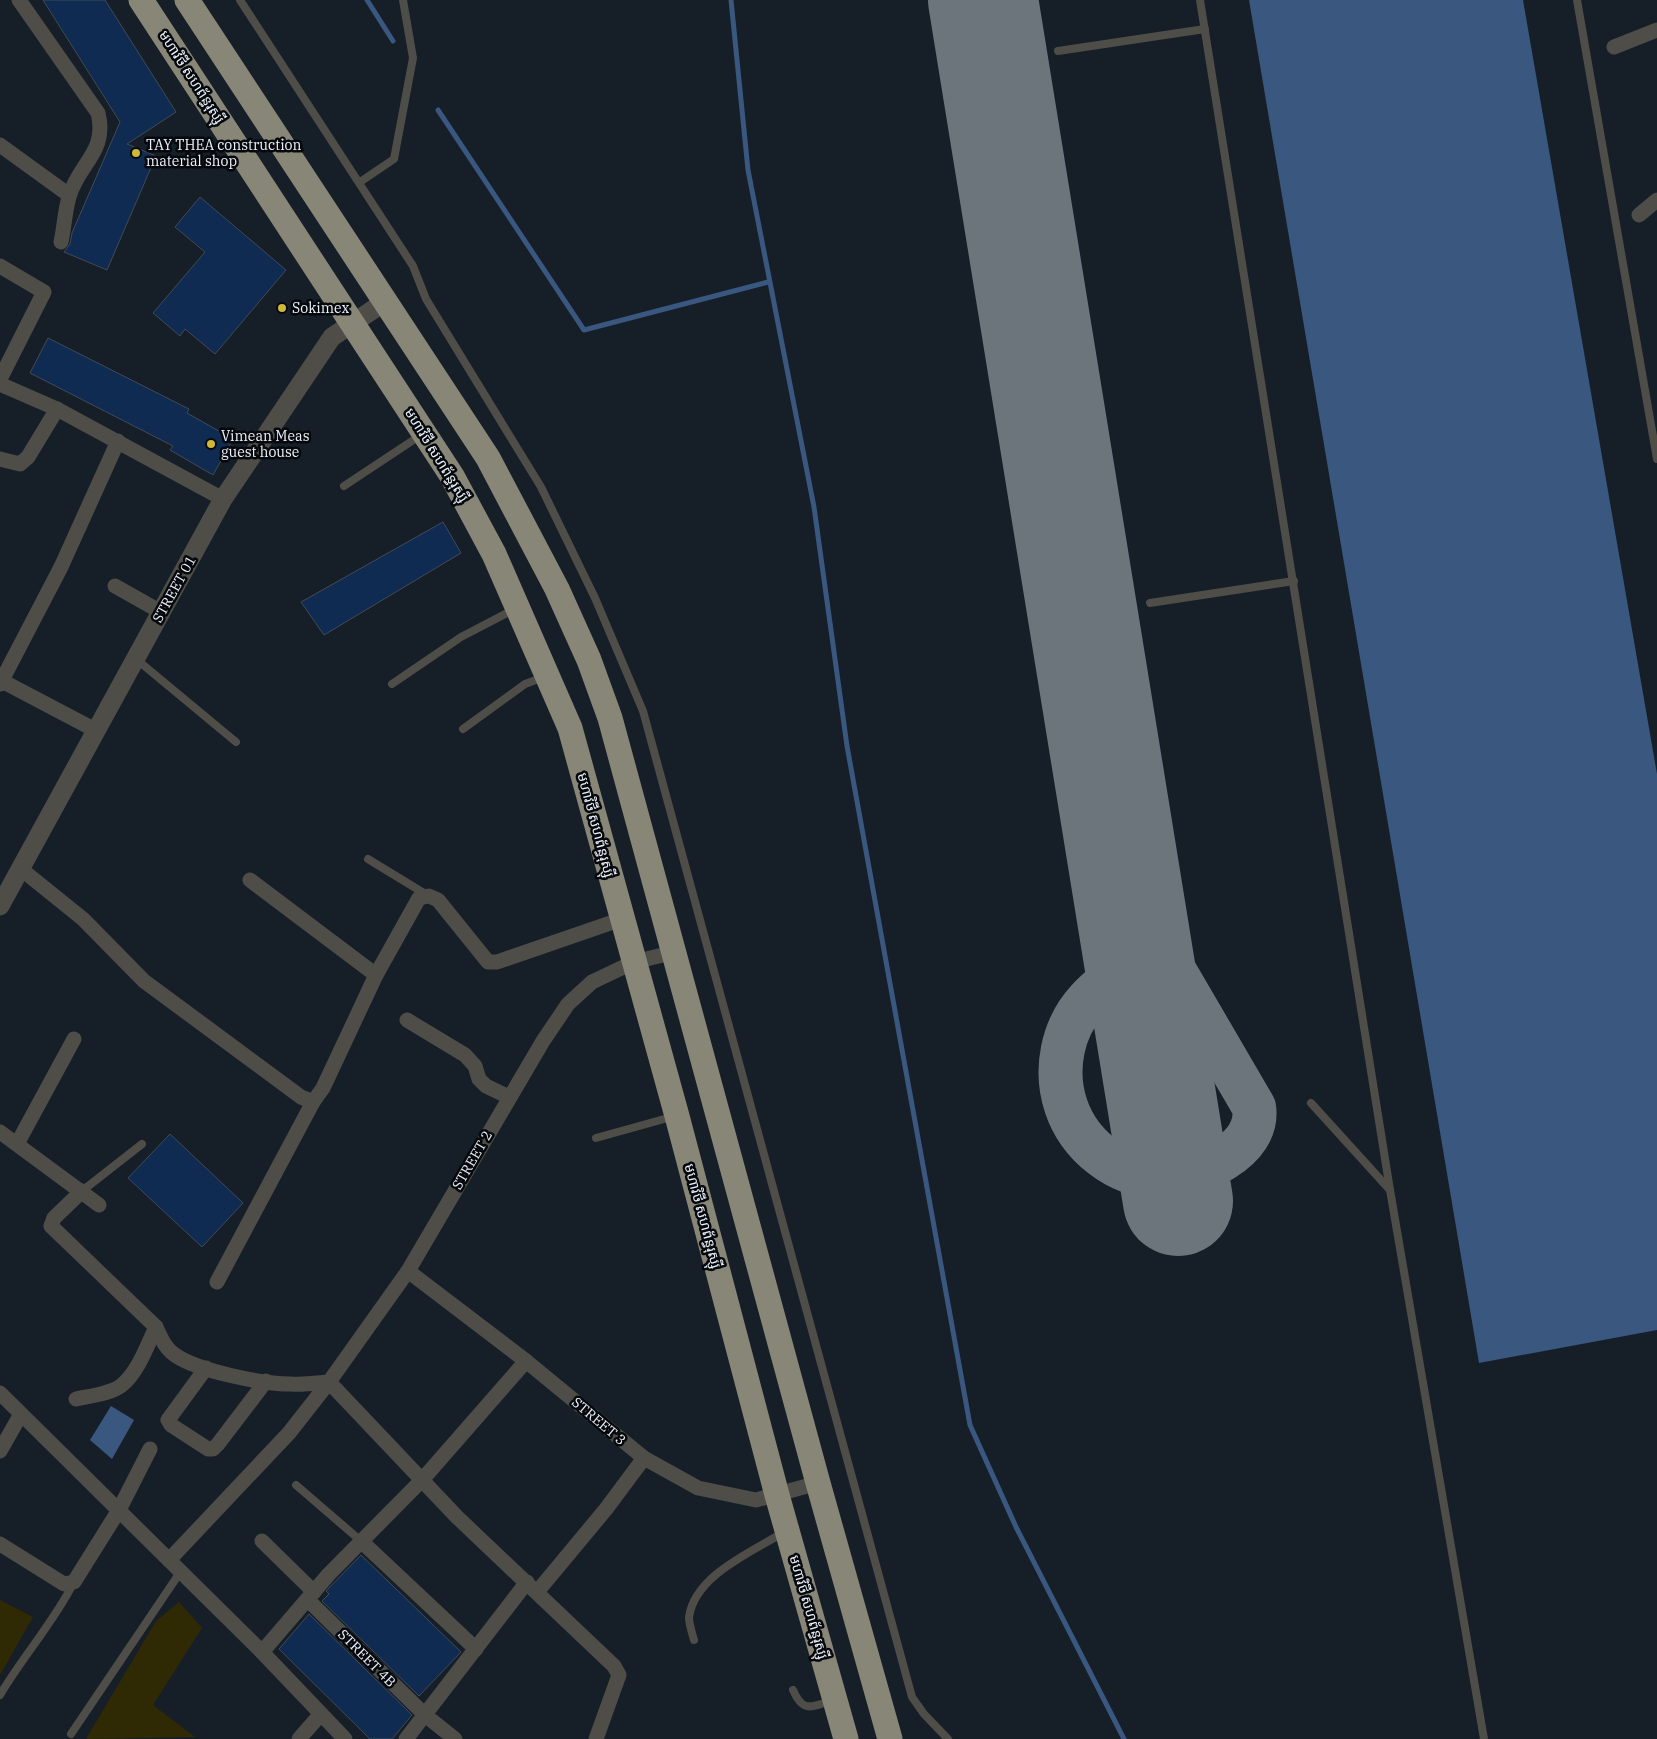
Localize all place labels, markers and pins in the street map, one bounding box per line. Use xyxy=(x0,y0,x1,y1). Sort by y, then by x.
place label: TAY THEA construction material shop xyxy=(146,136,302,170)
marker: TAY THEA construction material shop xyxy=(130,147,142,159)
place label: Sokimex xyxy=(292,299,349,317)
marker: Sokimex xyxy=(276,302,288,314)
place label: Vimean Meas guest house xyxy=(221,427,310,461)
marker: Vimean Meas guest house xyxy=(205,438,217,450)

